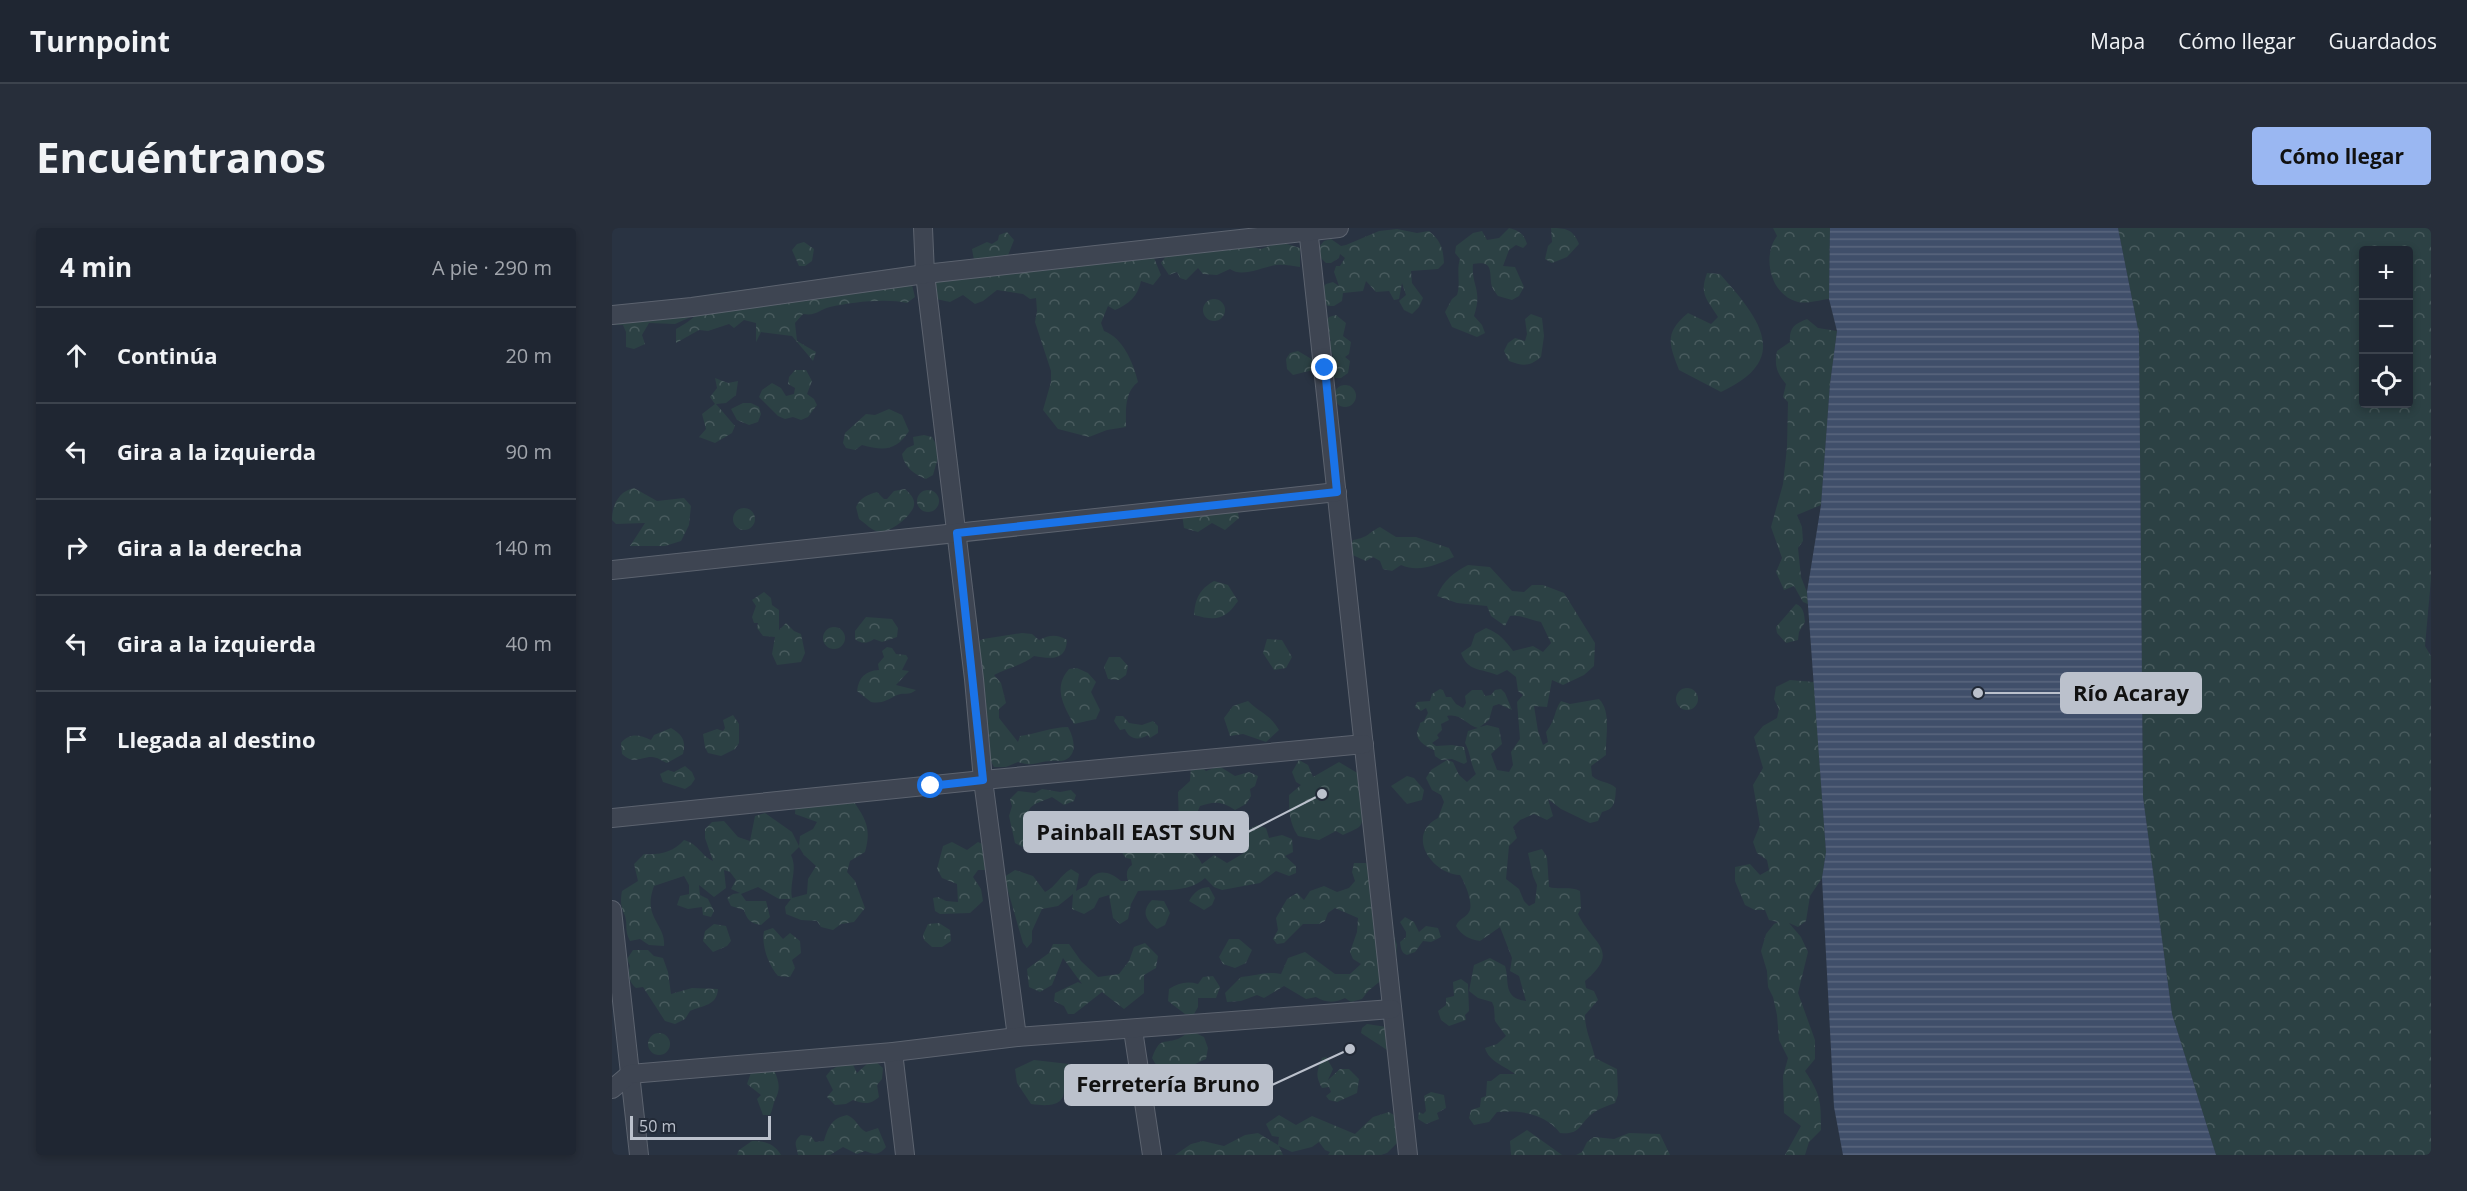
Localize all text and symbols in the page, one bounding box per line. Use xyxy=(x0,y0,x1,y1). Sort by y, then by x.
text: Turnpoint xyxy=(30,22,170,60)
text: Mapa xyxy=(2090,27,2145,55)
text: Cómo llegar xyxy=(2178,27,2296,55)
text: Guardados xyxy=(2329,27,2437,55)
button: Cómo llegar xyxy=(2252,127,2431,185)
text: Encuéntranos xyxy=(36,128,326,185)
map controls xyxy=(2359,246,2413,408)
button: + xyxy=(2359,246,2413,300)
text: 4 min xyxy=(60,249,132,285)
text: A pie · 290 m xyxy=(432,254,552,281)
button: − xyxy=(2359,300,2413,354)
icon: ahead xyxy=(60,339,93,372)
text: Continúa xyxy=(117,340,218,370)
text: 20 m xyxy=(505,342,552,369)
route end xyxy=(1311,354,1337,380)
button: locate xyxy=(2359,354,2413,408)
icon: left xyxy=(60,435,93,468)
text: Gira a la izquierda xyxy=(117,436,316,466)
text: 90 m xyxy=(505,438,552,465)
icon: right xyxy=(60,531,93,564)
text: Gira a la derecha xyxy=(117,532,302,562)
text: 140 m xyxy=(494,534,552,561)
icon: left xyxy=(60,627,93,660)
text: Gira a la izquierda xyxy=(117,628,316,658)
text: 40 m xyxy=(505,630,552,657)
callout: Río Acaray xyxy=(2061,673,2201,713)
text: Río Acaray xyxy=(2073,677,2190,707)
icon: arrive xyxy=(60,723,93,756)
text: Llegada al destino xyxy=(117,724,316,754)
route start xyxy=(917,772,943,798)
callout: Painball EAST SUN xyxy=(1024,812,1248,852)
text: Painball EAST SUN xyxy=(1036,816,1236,846)
callout: Ferretería Bruno xyxy=(1065,1065,1272,1105)
text: Ferretería Bruno xyxy=(1076,1068,1260,1098)
scale bar xyxy=(630,1113,771,1140)
text: 50 m xyxy=(639,1115,676,1137)

